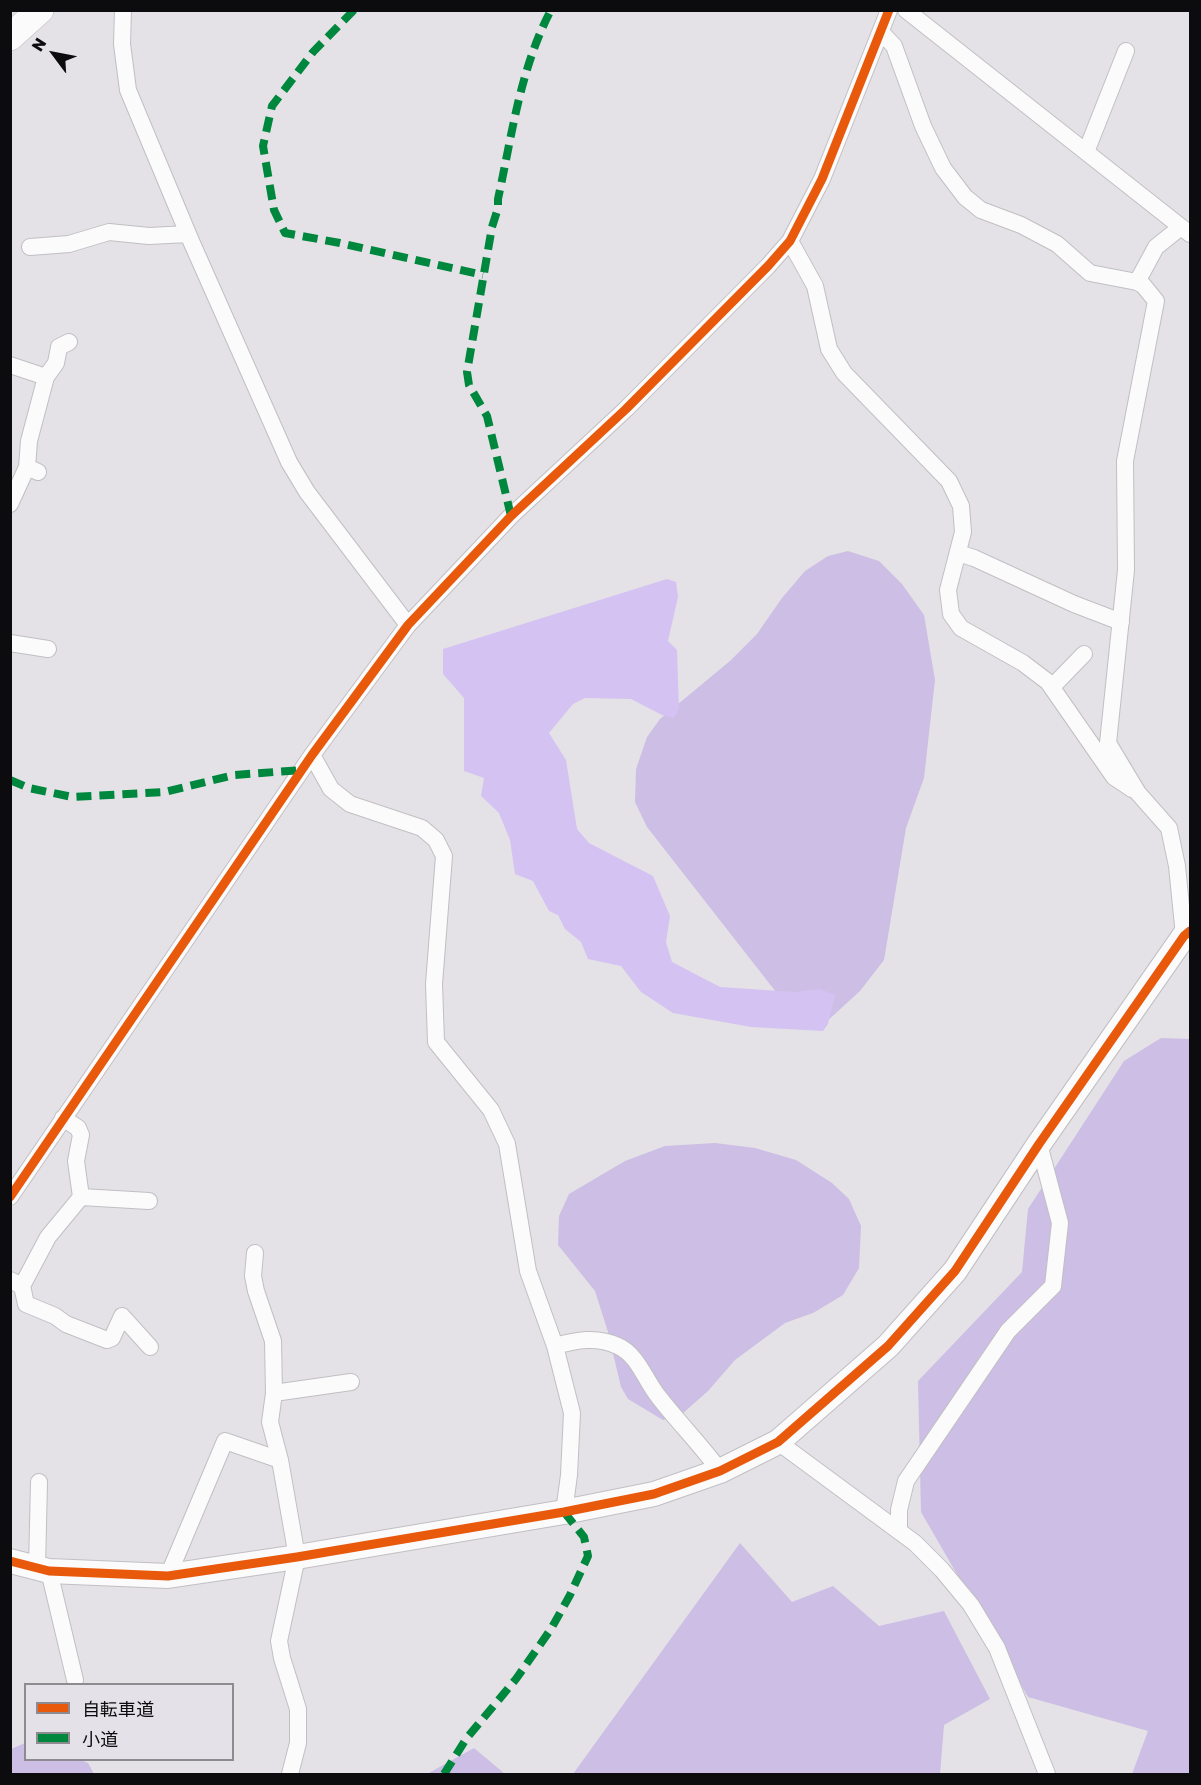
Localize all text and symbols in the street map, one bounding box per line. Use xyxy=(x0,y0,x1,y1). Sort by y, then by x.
north arrow xyxy=(24,24,84,84)
text: N xyxy=(27,34,50,55)
legend xyxy=(24,1683,234,1761)
text: 自転車道 xyxy=(82,1698,154,1720)
text: 小道 xyxy=(82,1728,118,1750)

